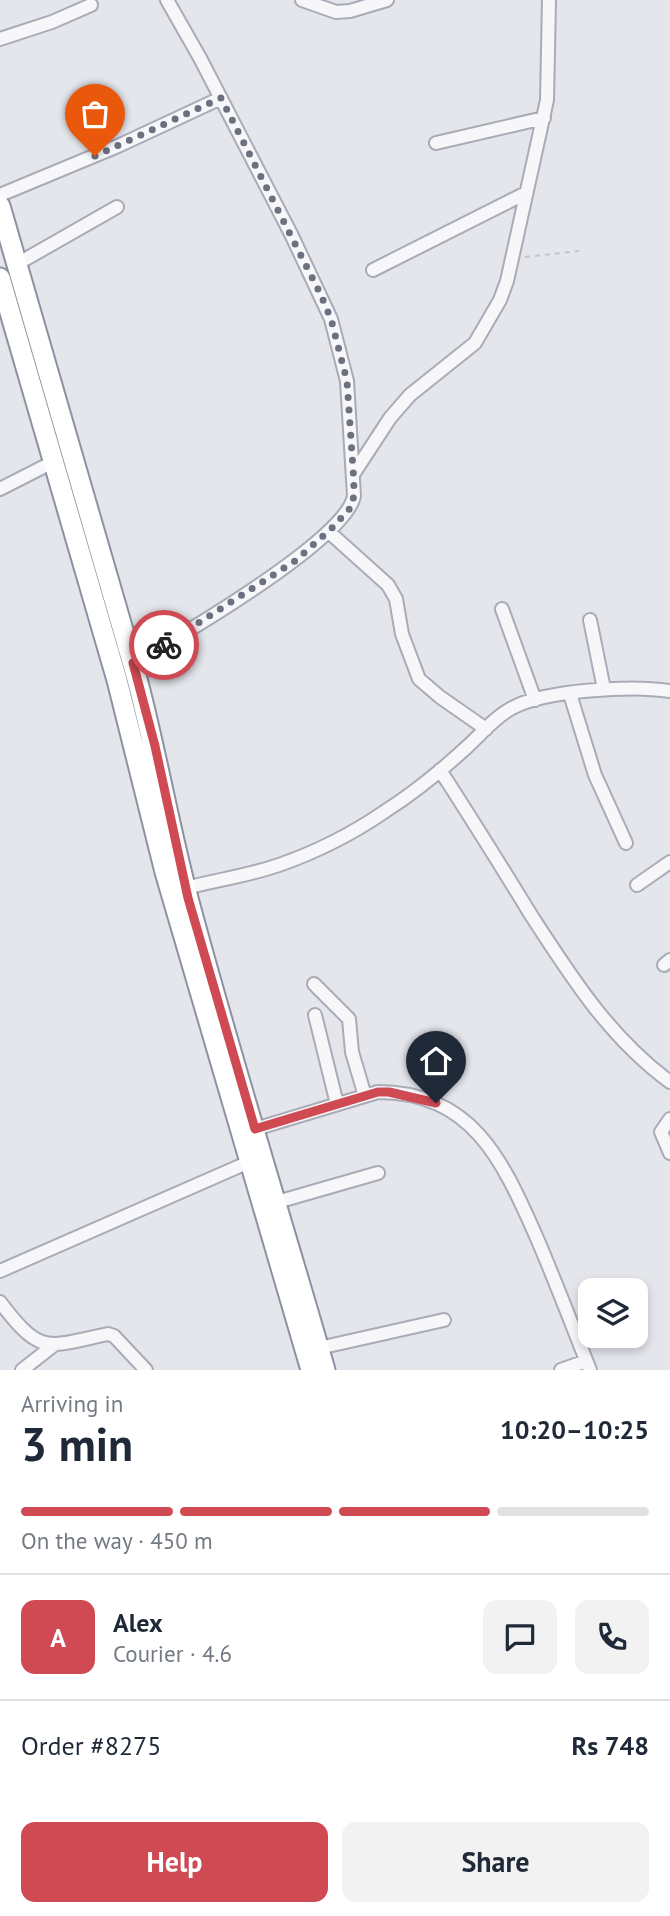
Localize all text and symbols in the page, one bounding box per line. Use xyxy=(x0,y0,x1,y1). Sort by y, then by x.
pin xyxy=(65,84,125,156)
icon: bag xyxy=(76,95,114,133)
courier xyxy=(129,610,199,680)
icon: bike xyxy=(145,626,183,664)
pin xyxy=(406,1031,466,1103)
icon: home xyxy=(417,1042,455,1080)
map controls xyxy=(578,1278,648,1348)
button: layers xyxy=(578,1278,648,1348)
text: Arriving in xyxy=(21,1389,123,1418)
text: 10:20–10:25 xyxy=(500,1413,649,1446)
text: 3 min xyxy=(21,1414,133,1474)
text: On the way · 450 m xyxy=(21,1526,213,1555)
button: chat xyxy=(483,1600,557,1674)
button: phone xyxy=(575,1600,649,1674)
text: Alex xyxy=(113,1606,163,1639)
text: A xyxy=(50,1621,66,1654)
text: Courier · 4.6 xyxy=(113,1639,232,1668)
text: Order #8275 xyxy=(21,1729,161,1762)
text: Rs 748 xyxy=(572,1729,649,1762)
button: Help xyxy=(21,1822,328,1902)
button: Share xyxy=(342,1822,649,1902)

